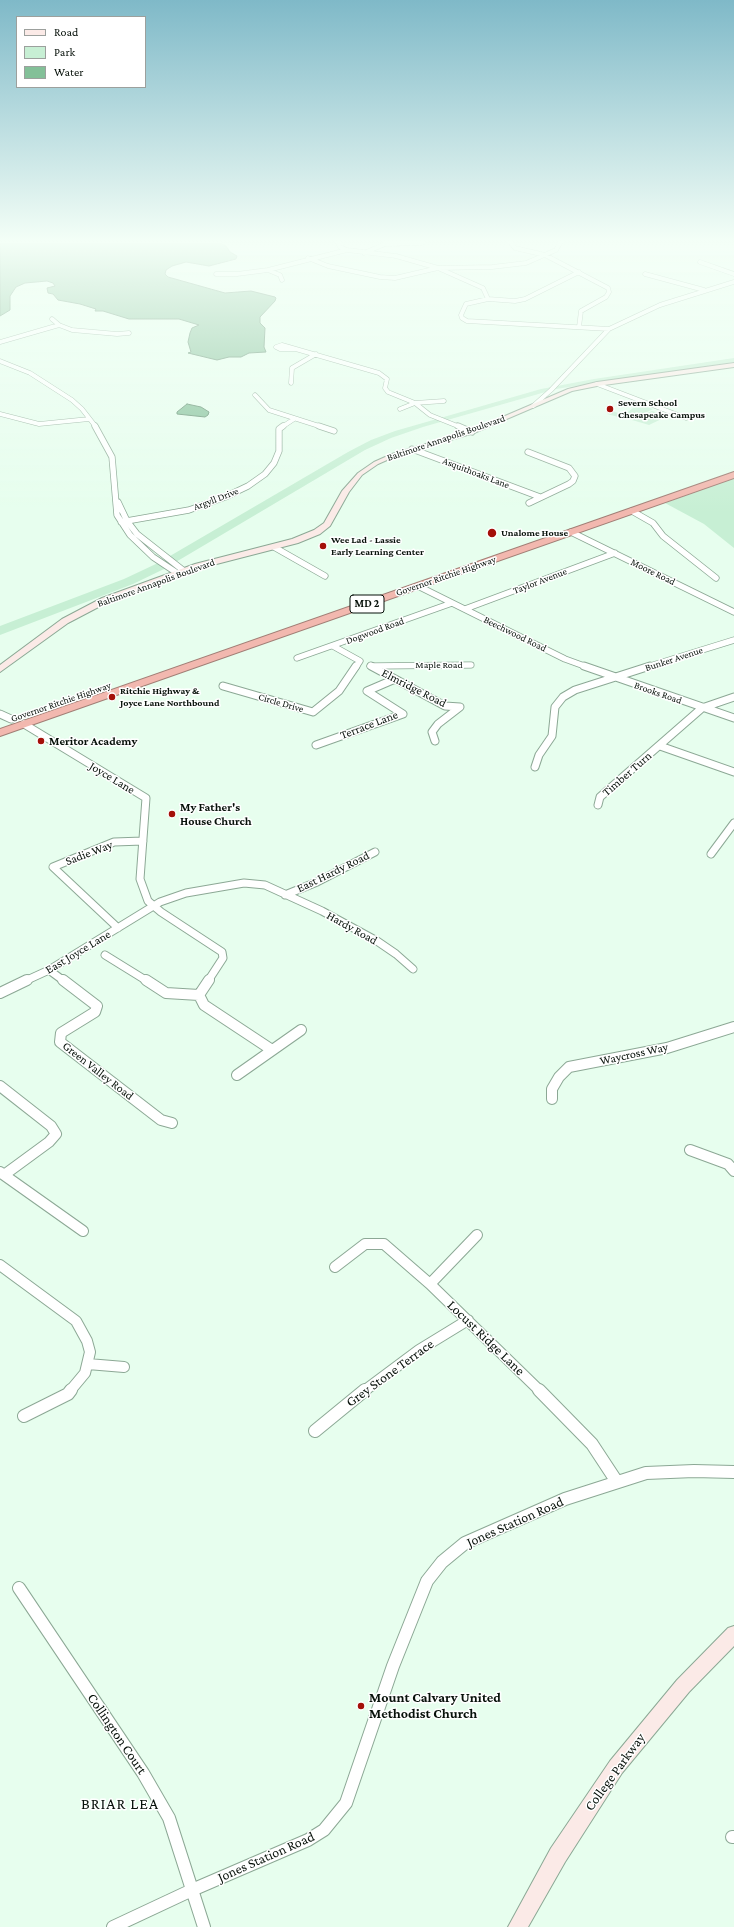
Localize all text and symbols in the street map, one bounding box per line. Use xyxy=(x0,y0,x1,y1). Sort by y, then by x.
legend xyxy=(16,16,146,88)
text: Road xyxy=(54,25,78,39)
text: Park xyxy=(54,45,75,59)
text: Water xyxy=(54,65,83,79)
place label: Severn School Chesapeake Campus xyxy=(618,397,705,420)
marker: Severn School Chesapeake Campus xyxy=(605,404,615,414)
street label: Baltimore Annapolis Boulevard xyxy=(385,412,507,464)
street label: Asquithoaks Lane xyxy=(441,455,511,491)
street label: Argyll Drive xyxy=(192,485,240,513)
marker: Unalome House xyxy=(486,527,498,539)
place label: Unalome House xyxy=(501,527,568,539)
place label: Wee Lad - Lassie Early Learning Center xyxy=(331,534,424,558)
marker: Wee Lad - Lassie Early Learning Center xyxy=(318,541,328,551)
street label: Governor Ritchie Highway xyxy=(394,553,498,599)
street label: Baltimore Annapolis Boulevard xyxy=(96,556,216,610)
street label: Moore Road xyxy=(629,556,677,588)
street label: Taylor Avenue xyxy=(511,565,569,597)
road number: MD 2 xyxy=(350,595,384,613)
street label: Beechwood Road xyxy=(482,614,548,654)
street label: Dogwood Road xyxy=(344,615,406,647)
street label: Bunker Avenue xyxy=(644,644,704,674)
street label: Maple Road xyxy=(415,659,463,671)
street label: Elmridge Road xyxy=(379,666,449,710)
street label: Governor Ritchie Highway xyxy=(9,679,113,725)
street label: Brooks Road xyxy=(633,679,683,707)
place label: Ritchie Highway & Joyce Lane Northbound xyxy=(120,685,219,708)
street label: Circle Drive xyxy=(257,691,305,715)
marker: Ritchie Highway & Joyce Lane Northbound xyxy=(107,692,117,702)
street label: Terrace Lane xyxy=(338,707,400,743)
place label: Meritor Academy xyxy=(49,734,137,748)
marker: Meritor Academy xyxy=(36,736,46,746)
street label: Timber Turn xyxy=(599,749,655,799)
street label: Joyce Lane xyxy=(87,759,137,797)
place label: My Father's House Church xyxy=(180,800,252,828)
marker: My Father's House Church xyxy=(167,809,177,819)
street label: Sadie Way xyxy=(63,837,115,869)
street label: East Hardy Road xyxy=(294,848,372,896)
street label: Hardy Road xyxy=(324,908,380,948)
street label: East Joyce Lane xyxy=(43,927,113,977)
street label: Green Valley Road xyxy=(60,1039,136,1103)
street label: Waycross Way xyxy=(599,1040,669,1068)
street label: Locust Ridge Lane xyxy=(444,1297,528,1379)
street label: Grey Stone Terrace xyxy=(343,1336,437,1410)
street label: Jones Station Road xyxy=(464,1493,566,1551)
street label: Collington Court xyxy=(84,1690,150,1778)
place label: Mount Calvary United Methodist Church xyxy=(369,1690,501,1722)
marker: Mount Calvary United Methodist Church xyxy=(356,1701,366,1711)
street label: College Parkway xyxy=(581,1730,649,1814)
district label: BRIAR LEA xyxy=(81,1794,159,1814)
street label: Jones Station Road xyxy=(215,1828,317,1886)

